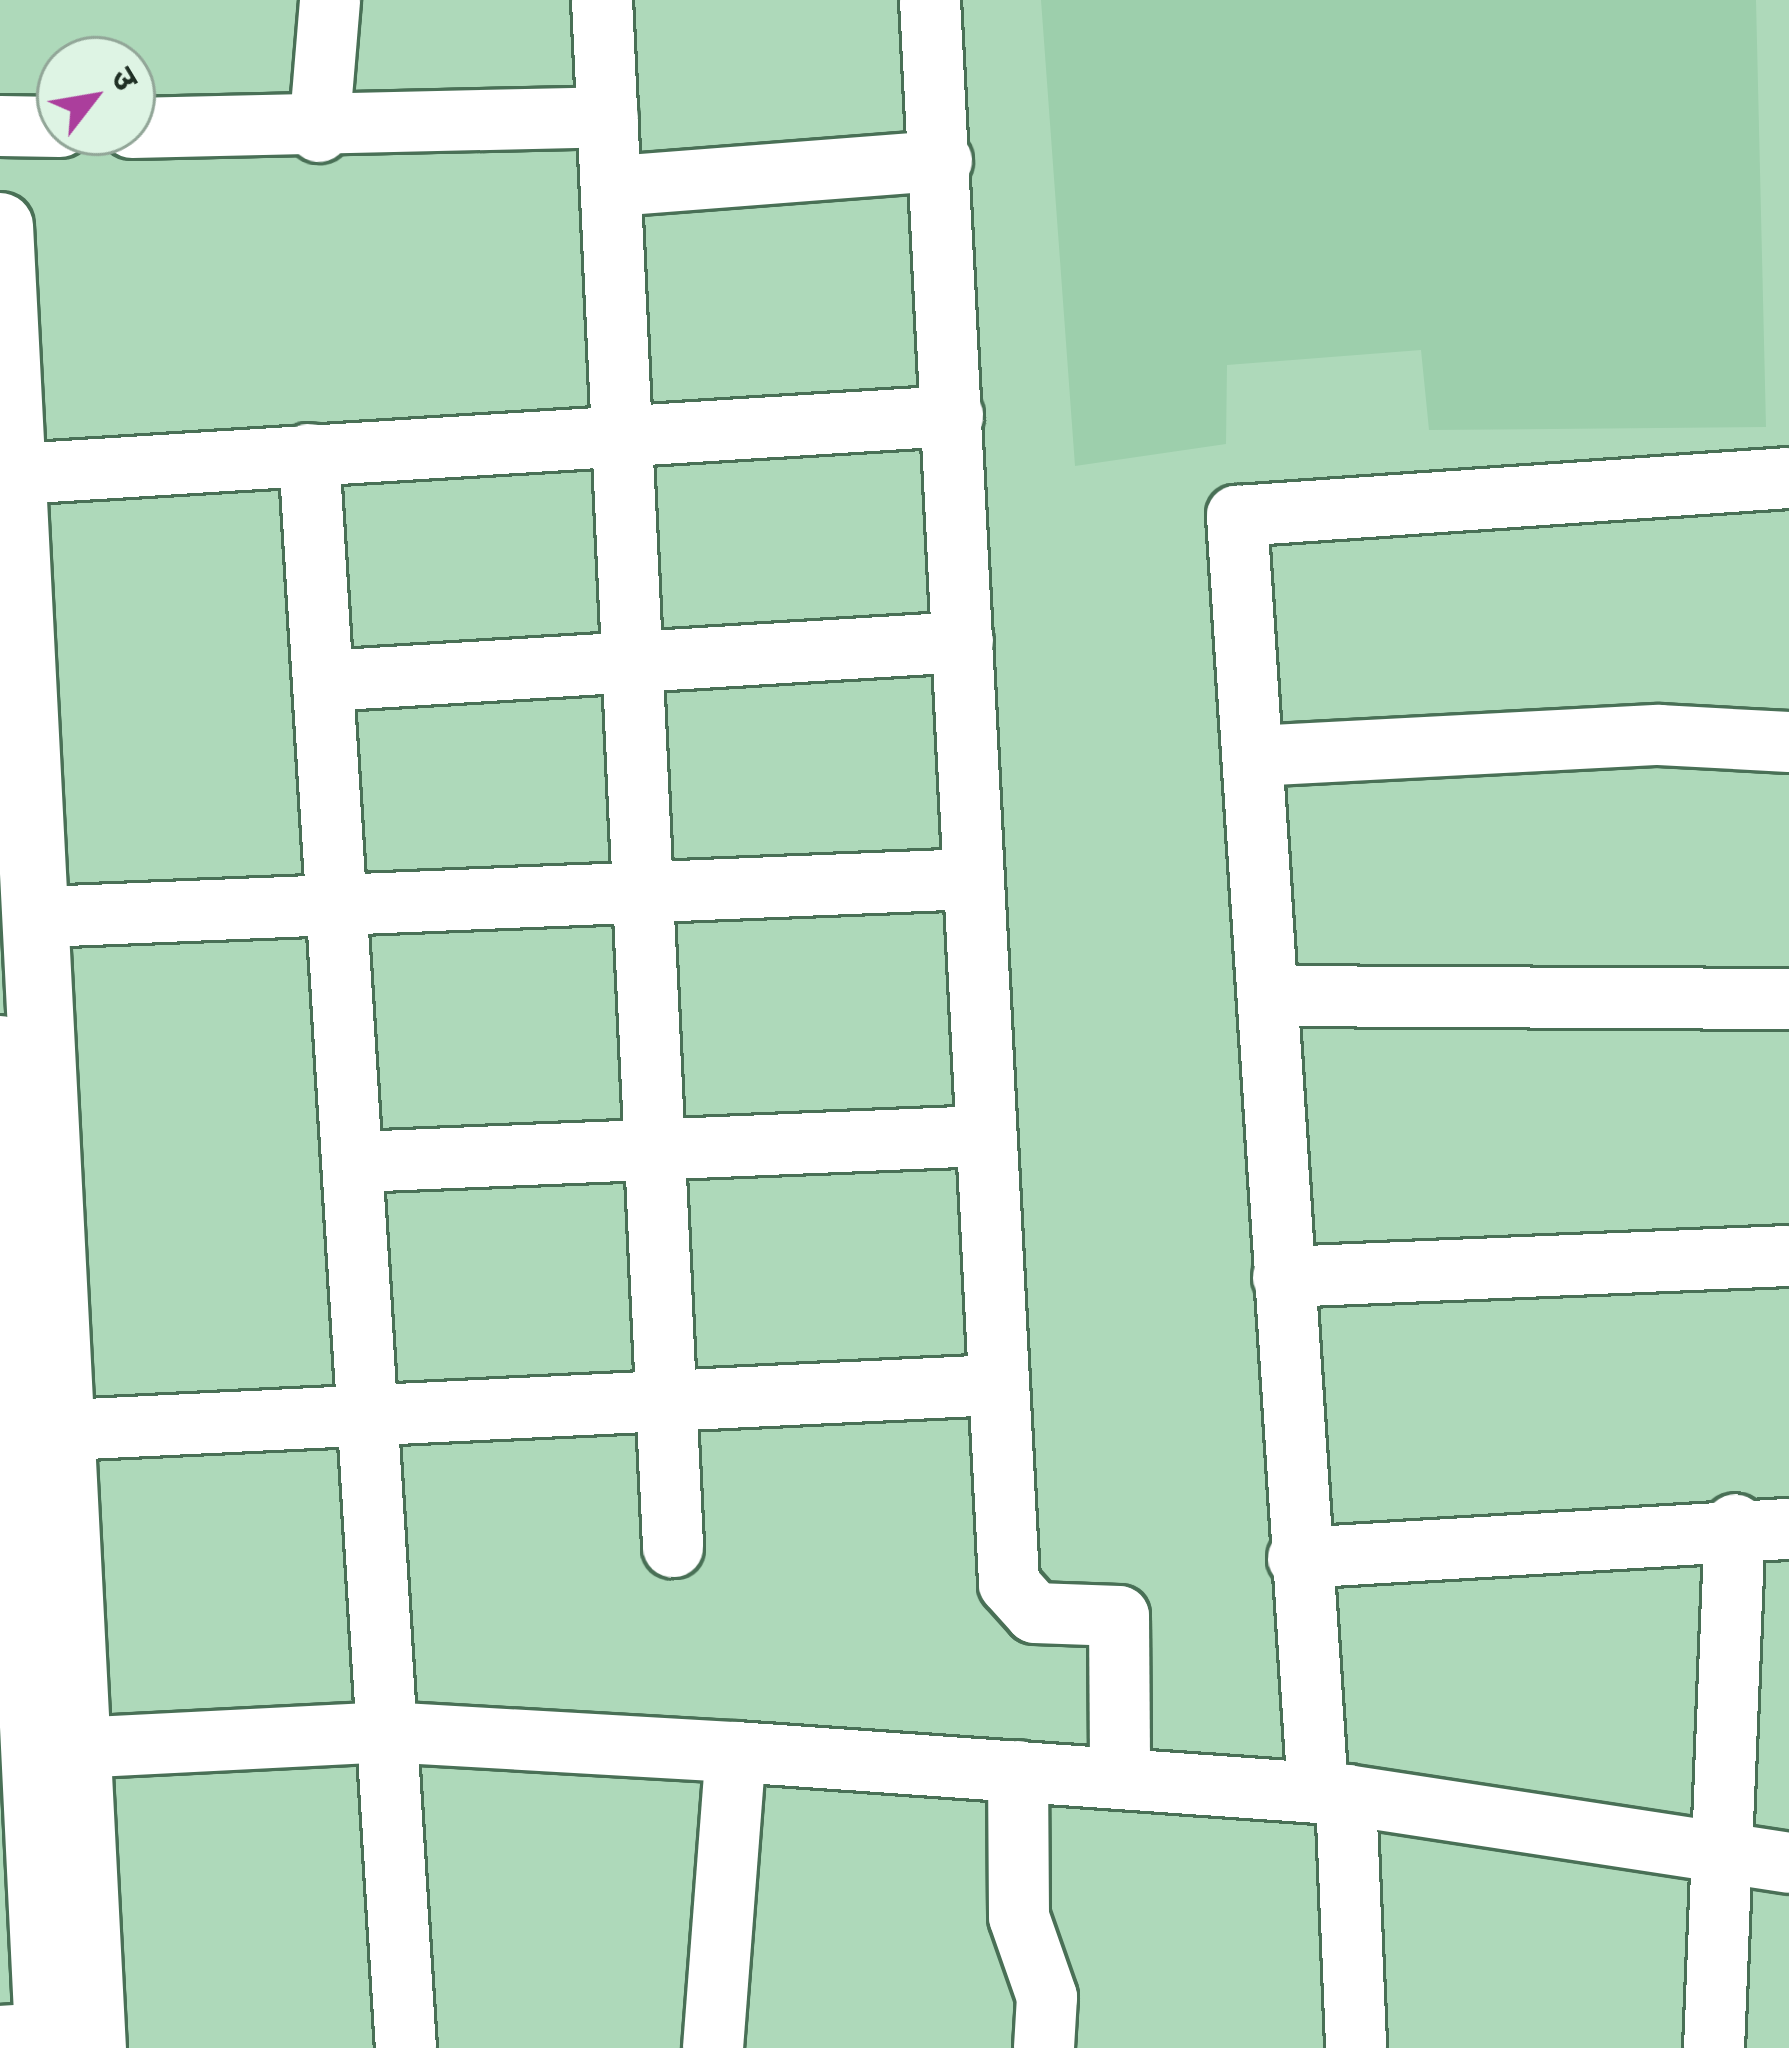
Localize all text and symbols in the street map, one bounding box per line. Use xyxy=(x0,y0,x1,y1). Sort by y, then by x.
north arrow xyxy=(36,36,156,156)
text: उ xyxy=(103,60,146,97)

